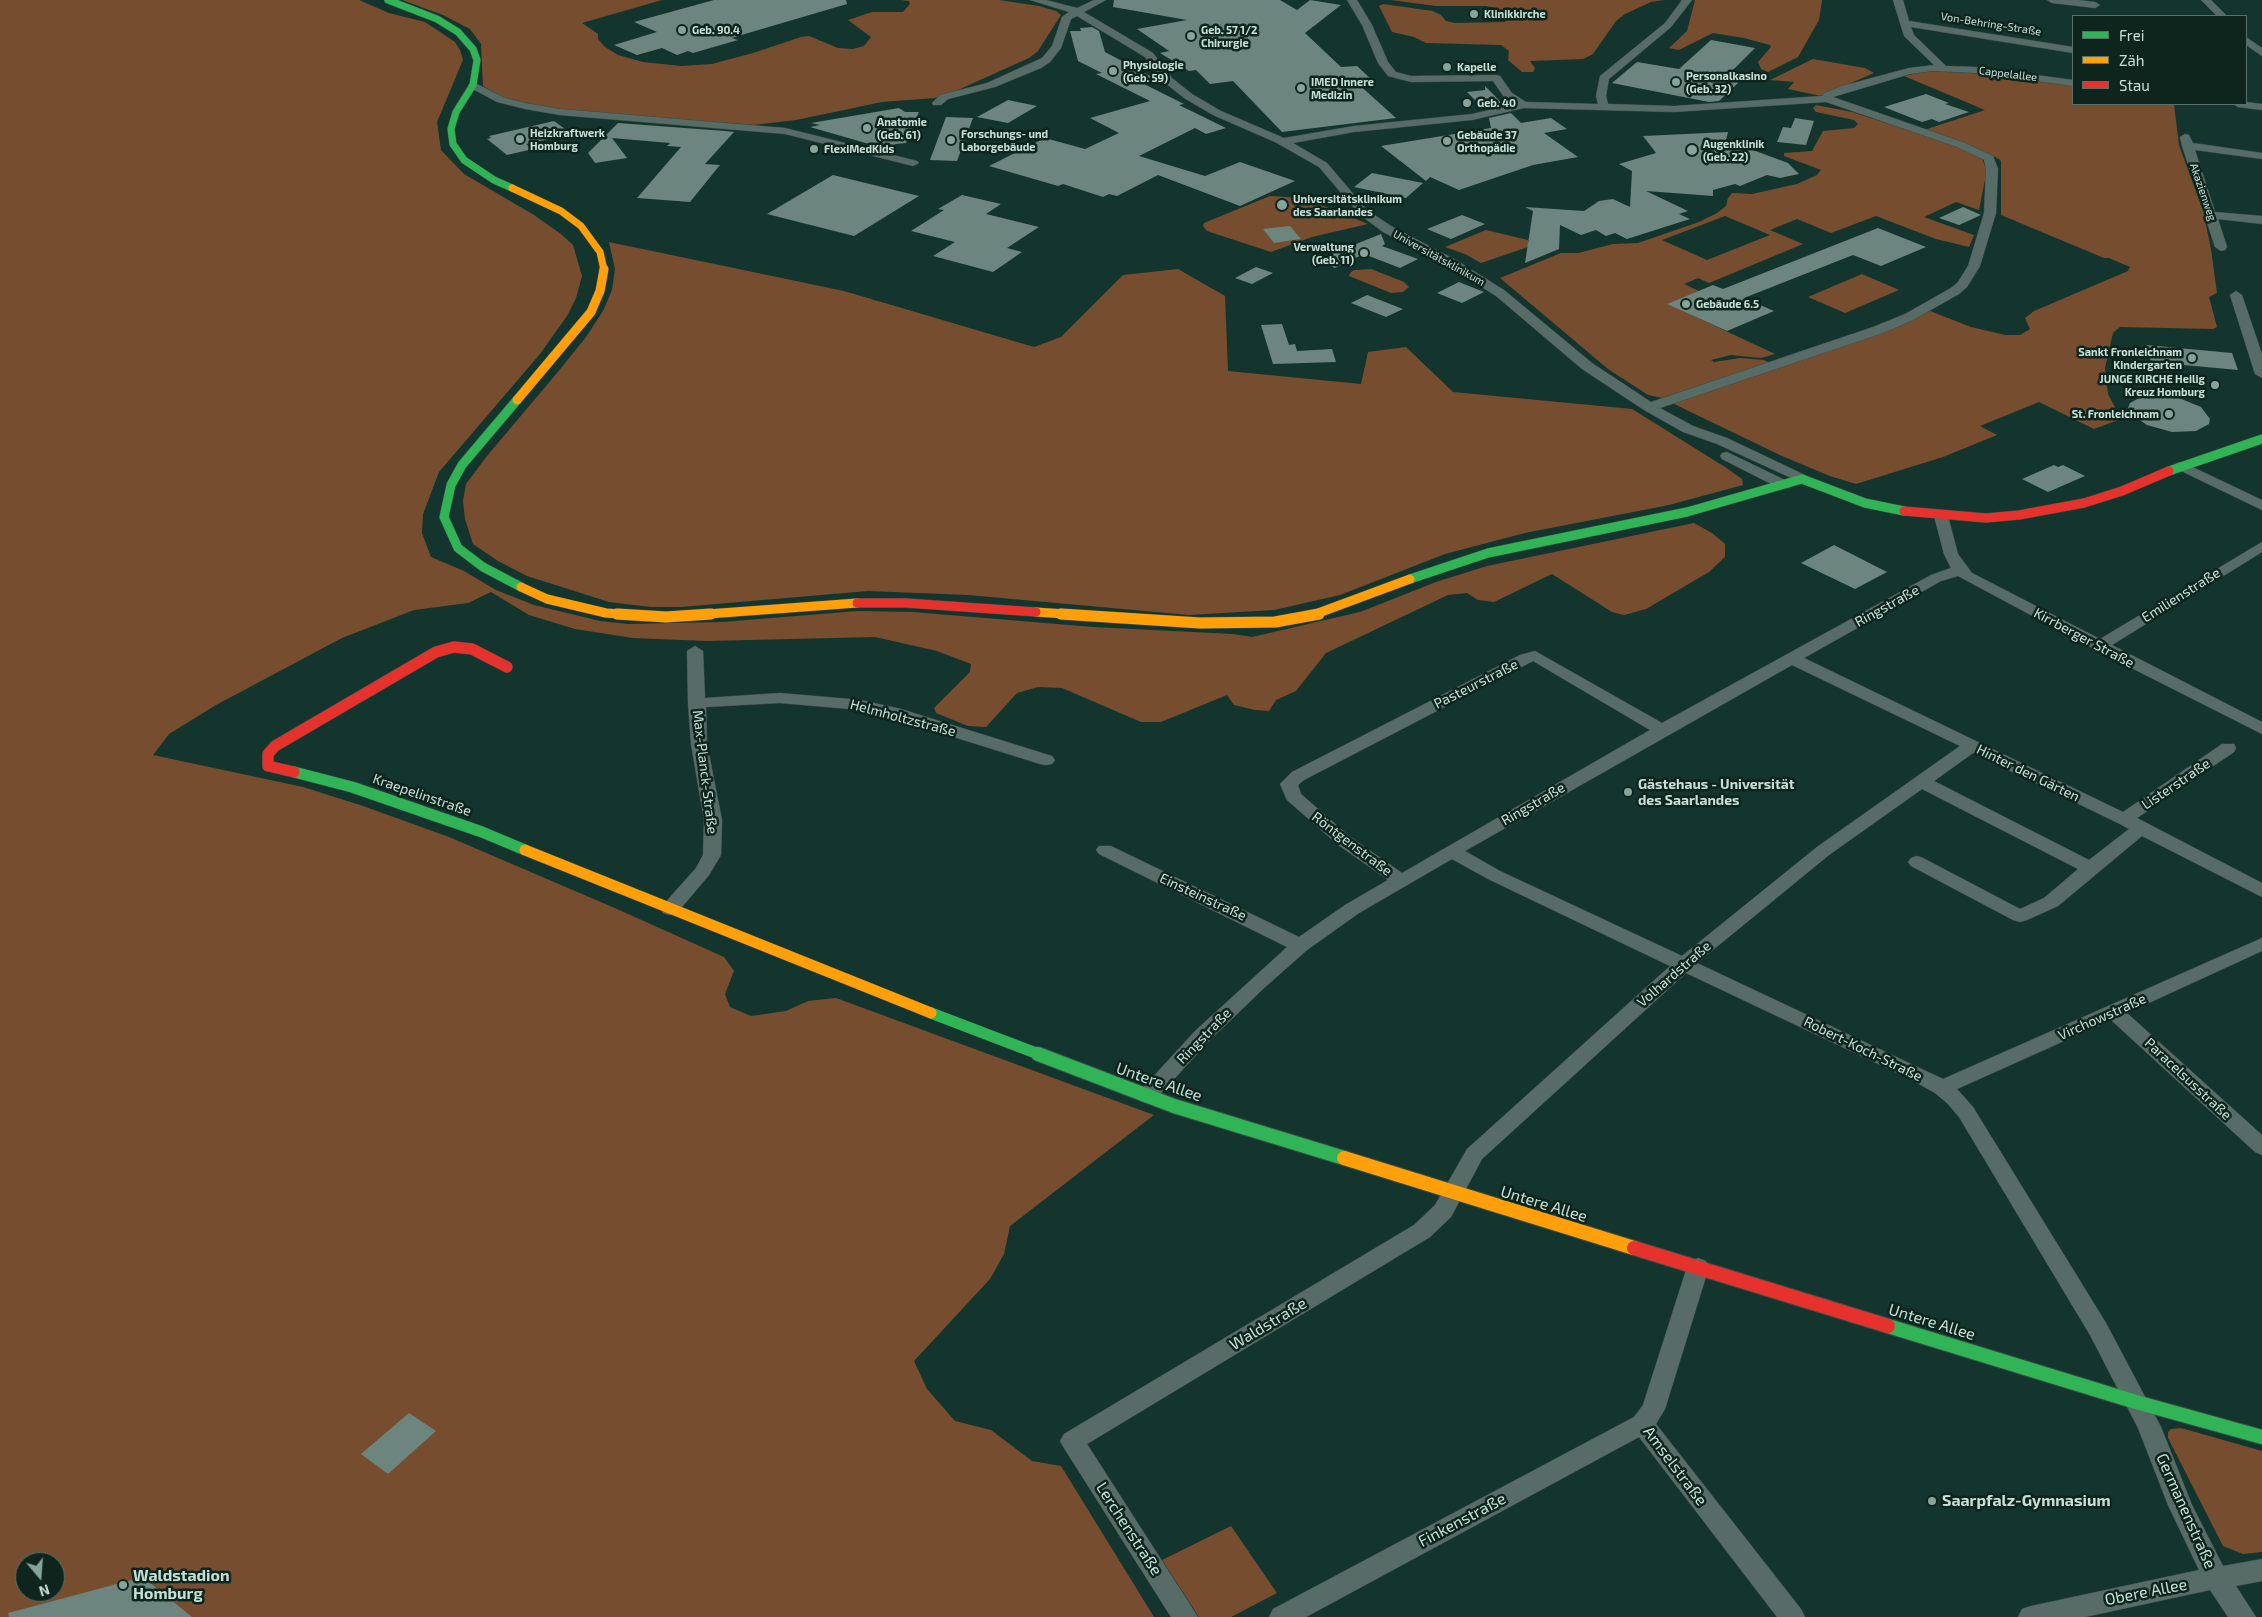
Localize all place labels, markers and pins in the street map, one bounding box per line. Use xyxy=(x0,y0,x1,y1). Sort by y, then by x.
place label: Klinikkirche xyxy=(1484,7,1546,21)
marker: Klinikkirche xyxy=(1468,8,1480,20)
place label: Geb. 90.4 xyxy=(692,23,740,37)
place label: Geb. 57 1/2 Chirurgie xyxy=(1201,23,1257,49)
marker: Geb. 90.4 xyxy=(676,24,688,36)
marker: Geb. 57 1/2 Chirurgie xyxy=(1185,30,1197,42)
place label: Physiologie (Geb. 59) xyxy=(1123,58,1184,84)
place label: Kapelle xyxy=(1457,60,1496,74)
marker: Kapelle xyxy=(1441,61,1453,73)
marker: Physiologie (Geb. 59) xyxy=(1107,65,1119,77)
place label: Personalkasino (Geb. 32) xyxy=(1686,69,1767,95)
place label: IMED Innere Medizin xyxy=(1311,75,1374,101)
marker: Personalkasino (Geb. 32) xyxy=(1670,76,1682,88)
marker: IMED Innere Medizin xyxy=(1295,82,1307,94)
place label: Geb. 40 xyxy=(1477,96,1516,110)
marker: Geb. 40 xyxy=(1461,97,1473,109)
place label: Anatomie (Geb. 61) xyxy=(877,115,927,141)
marker: Anatomie (Geb. 61) xyxy=(861,122,873,134)
place label: Heizkraftwerk Homburg xyxy=(530,126,605,152)
place label: Forschungs- und Laborgebäude xyxy=(961,127,1048,153)
place label: Gebäude 37 Orthopädie xyxy=(1457,128,1517,154)
marker: Heizkraftwerk Homburg xyxy=(514,133,526,145)
marker: Forschungs- und Laborgebäude xyxy=(945,134,957,146)
marker: Gebäude 37 Orthopädie xyxy=(1441,135,1453,147)
place label: Augenklinik (Geb. 22) xyxy=(1703,137,1764,163)
place label: FlexiMedKids xyxy=(824,142,894,156)
marker: FlexiMedKids xyxy=(808,143,820,155)
marker: Augenklinik (Geb. 22) xyxy=(1685,143,1699,157)
place label: Universitätsklinikum des Saarlandes xyxy=(1293,192,1402,218)
marker: Universitätsklinikum des Saarlandes xyxy=(1275,198,1289,212)
place label: Verwaltung (Geb. 11) xyxy=(1293,240,1354,266)
marker: Verwaltung (Geb. 11) xyxy=(1358,247,1370,259)
place label: Gebäude 6.5 xyxy=(1696,297,1759,311)
marker: Gebäude 6.5 xyxy=(1680,298,1692,310)
place label: Sankt Fronleichnam Kindergarten xyxy=(2078,345,2182,371)
marker: Sankt Fronleichnam Kindergarten xyxy=(2186,352,2198,364)
place label: JUNGE KIRCHE Heilig Kreuz Homburg xyxy=(2100,372,2205,398)
marker: JUNGE KIRCHE Heilig Kreuz Homburg xyxy=(2209,379,2221,391)
place label: St. Fronleichnam xyxy=(2072,407,2159,421)
marker: St. Fronleichnam xyxy=(2163,408,2175,420)
place label: Gästehaus - Universität des Saarlandes xyxy=(1638,776,1794,809)
marker: Gästehaus - Universität des Saarlandes xyxy=(1622,786,1634,798)
place label: Saarpfalz-Gymnasium xyxy=(1942,1491,2110,1511)
marker: Saarpfalz-Gymnasium xyxy=(1926,1495,1938,1507)
place label: Waldstadion Homburg xyxy=(133,1566,230,1604)
marker: Waldstadion Homburg xyxy=(117,1579,129,1591)

